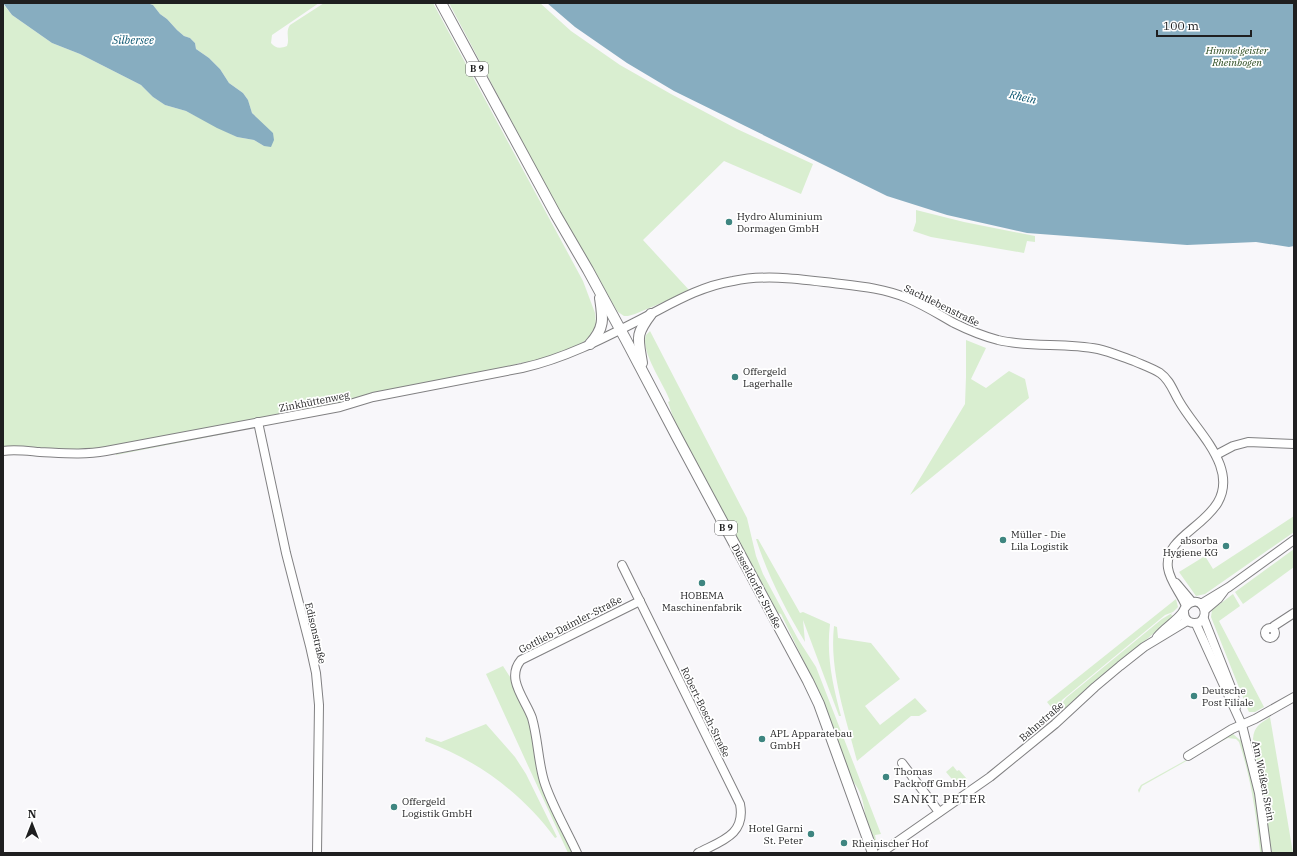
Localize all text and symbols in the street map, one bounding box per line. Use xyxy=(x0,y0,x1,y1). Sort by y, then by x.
scale bar xyxy=(1157,12,1251,38)
text: 100 m xyxy=(1163,18,1199,33)
water label: Silbersee xyxy=(111,33,154,47)
park label: Himmelgeister Rheinbogen xyxy=(1205,44,1269,69)
road number: B 9 xyxy=(466,62,488,76)
water label: Rhein xyxy=(1007,87,1039,107)
place label: Hydro Aluminium Dormagen GmbH xyxy=(737,210,823,235)
marker: Hydro Aluminium Dormagen GmbH xyxy=(724,217,734,227)
street label: Sachtlebenstraße xyxy=(902,282,982,329)
place label: Offergeld Lagerhalle xyxy=(743,365,793,390)
marker: Offergeld Lagerhalle xyxy=(730,372,740,382)
street label: Zinkhüttenweg xyxy=(278,388,351,415)
road number: B 9 xyxy=(715,521,737,535)
place label: Müller - Die Lila Logistik xyxy=(1011,528,1069,553)
place label: absorba Hygiene KG xyxy=(1163,534,1219,559)
marker: Müller - Die Lila Logistik xyxy=(998,535,1008,545)
marker: absorba Hygiene KG xyxy=(1221,541,1231,551)
street label: Düsseldorfer Straße xyxy=(729,542,784,631)
marker: HOBEMA Maschinenfabrik xyxy=(697,578,707,588)
place label: HOBEMA Maschinenfabrik xyxy=(662,589,742,614)
street label: Gottlieb-Daimler-Straße xyxy=(516,593,624,656)
street label: Edisonstraße xyxy=(302,601,329,665)
street label: Robert-Bosch-Straße xyxy=(678,665,733,760)
place label: Deutsche Post Filiale xyxy=(1202,684,1253,709)
marker: Deutsche Post Filiale xyxy=(1189,691,1199,701)
street label: Bahnstraße xyxy=(1016,698,1066,744)
place label: APL Apparatebau GmbH xyxy=(770,727,852,752)
marker: APL Apparatebau GmbH xyxy=(757,734,767,744)
street label: Am Weißen Stein xyxy=(1249,740,1278,823)
place label: Thomas Packroff GmbH xyxy=(894,765,966,790)
marker: Thomas Packroff GmbH xyxy=(881,772,891,782)
district label: SANKT PETER xyxy=(893,791,987,806)
place label: Offergeld Logistik GmbH xyxy=(402,795,473,820)
marker: Offergeld Logistik GmbH xyxy=(389,802,399,812)
north arrow xyxy=(12,804,52,844)
text: N xyxy=(28,807,37,821)
place label: Hotel Garni St. Peter xyxy=(749,822,804,847)
marker: Hotel Garni St. Peter xyxy=(806,829,816,839)
place label: Rheinischer Hof xyxy=(852,837,929,850)
marker: Rheinischer Hof xyxy=(839,838,849,848)

